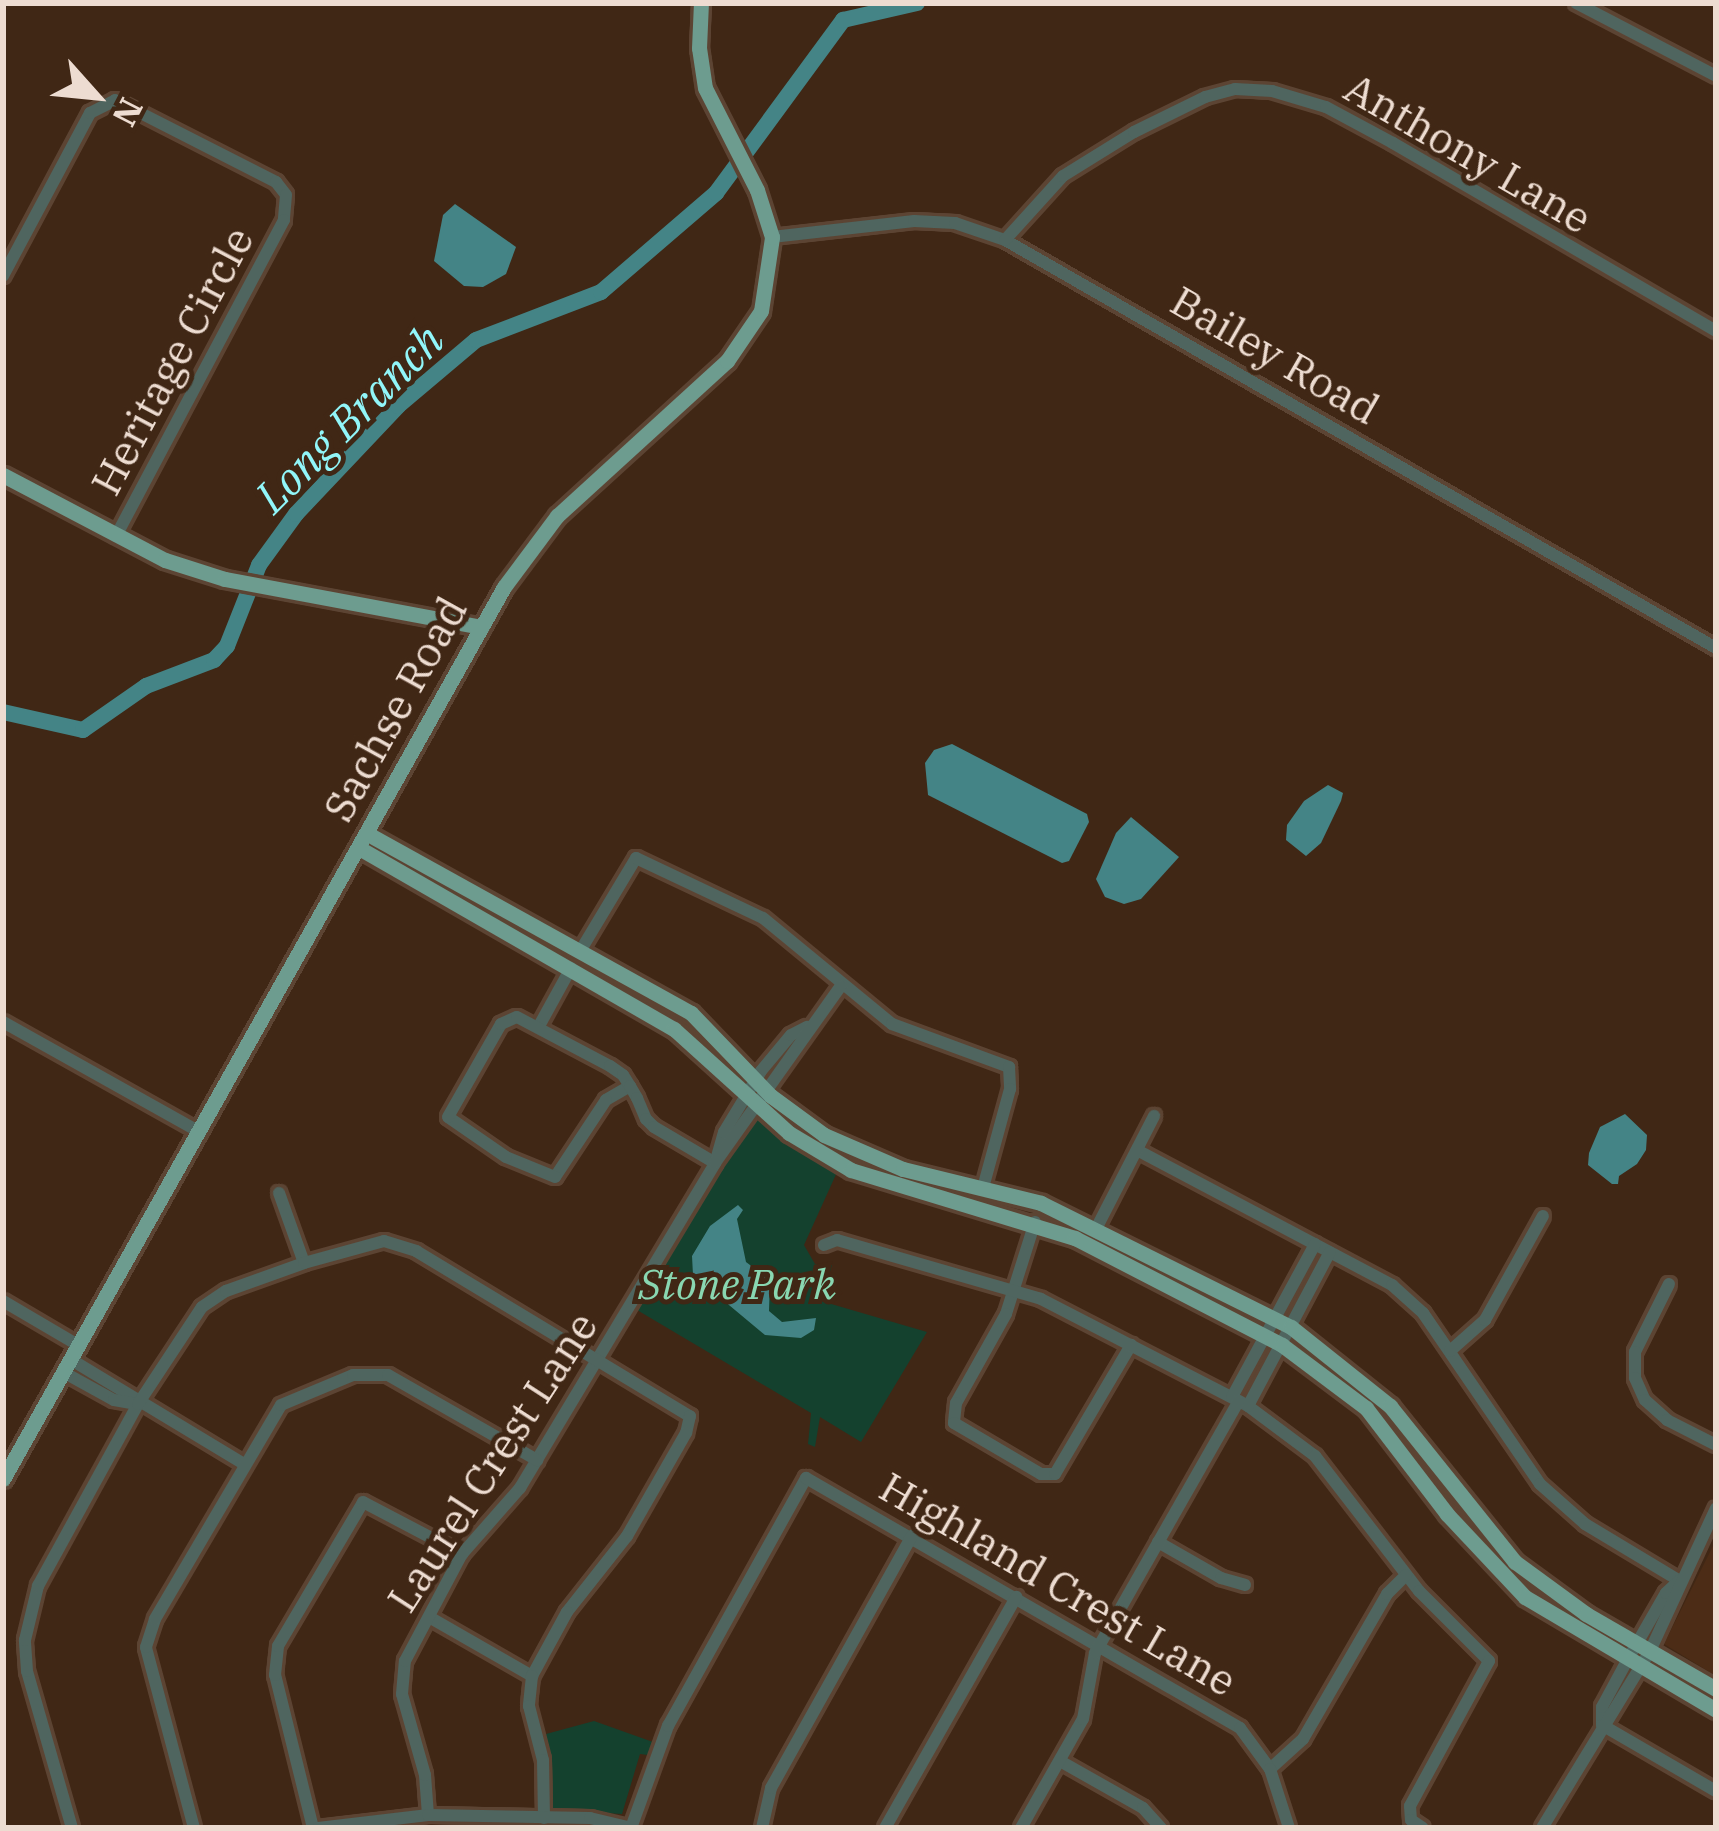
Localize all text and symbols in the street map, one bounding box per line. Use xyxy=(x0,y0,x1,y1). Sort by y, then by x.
north arrow xyxy=(36,36,156,156)
street label: Anthony Lane xyxy=(1336,62,1600,244)
text: N xyxy=(103,91,154,134)
street label: Heritage Circle xyxy=(80,219,264,503)
street label: Bailey Road xyxy=(1162,275,1388,435)
water label: Long Branch xyxy=(244,313,454,523)
street label: Sachse Road xyxy=(313,588,477,830)
park label: Stone Park xyxy=(638,1259,836,1309)
street label: Laurel Crest Lane xyxy=(376,1303,608,1621)
street label: Highland Crest Lane xyxy=(871,1461,1245,1707)

